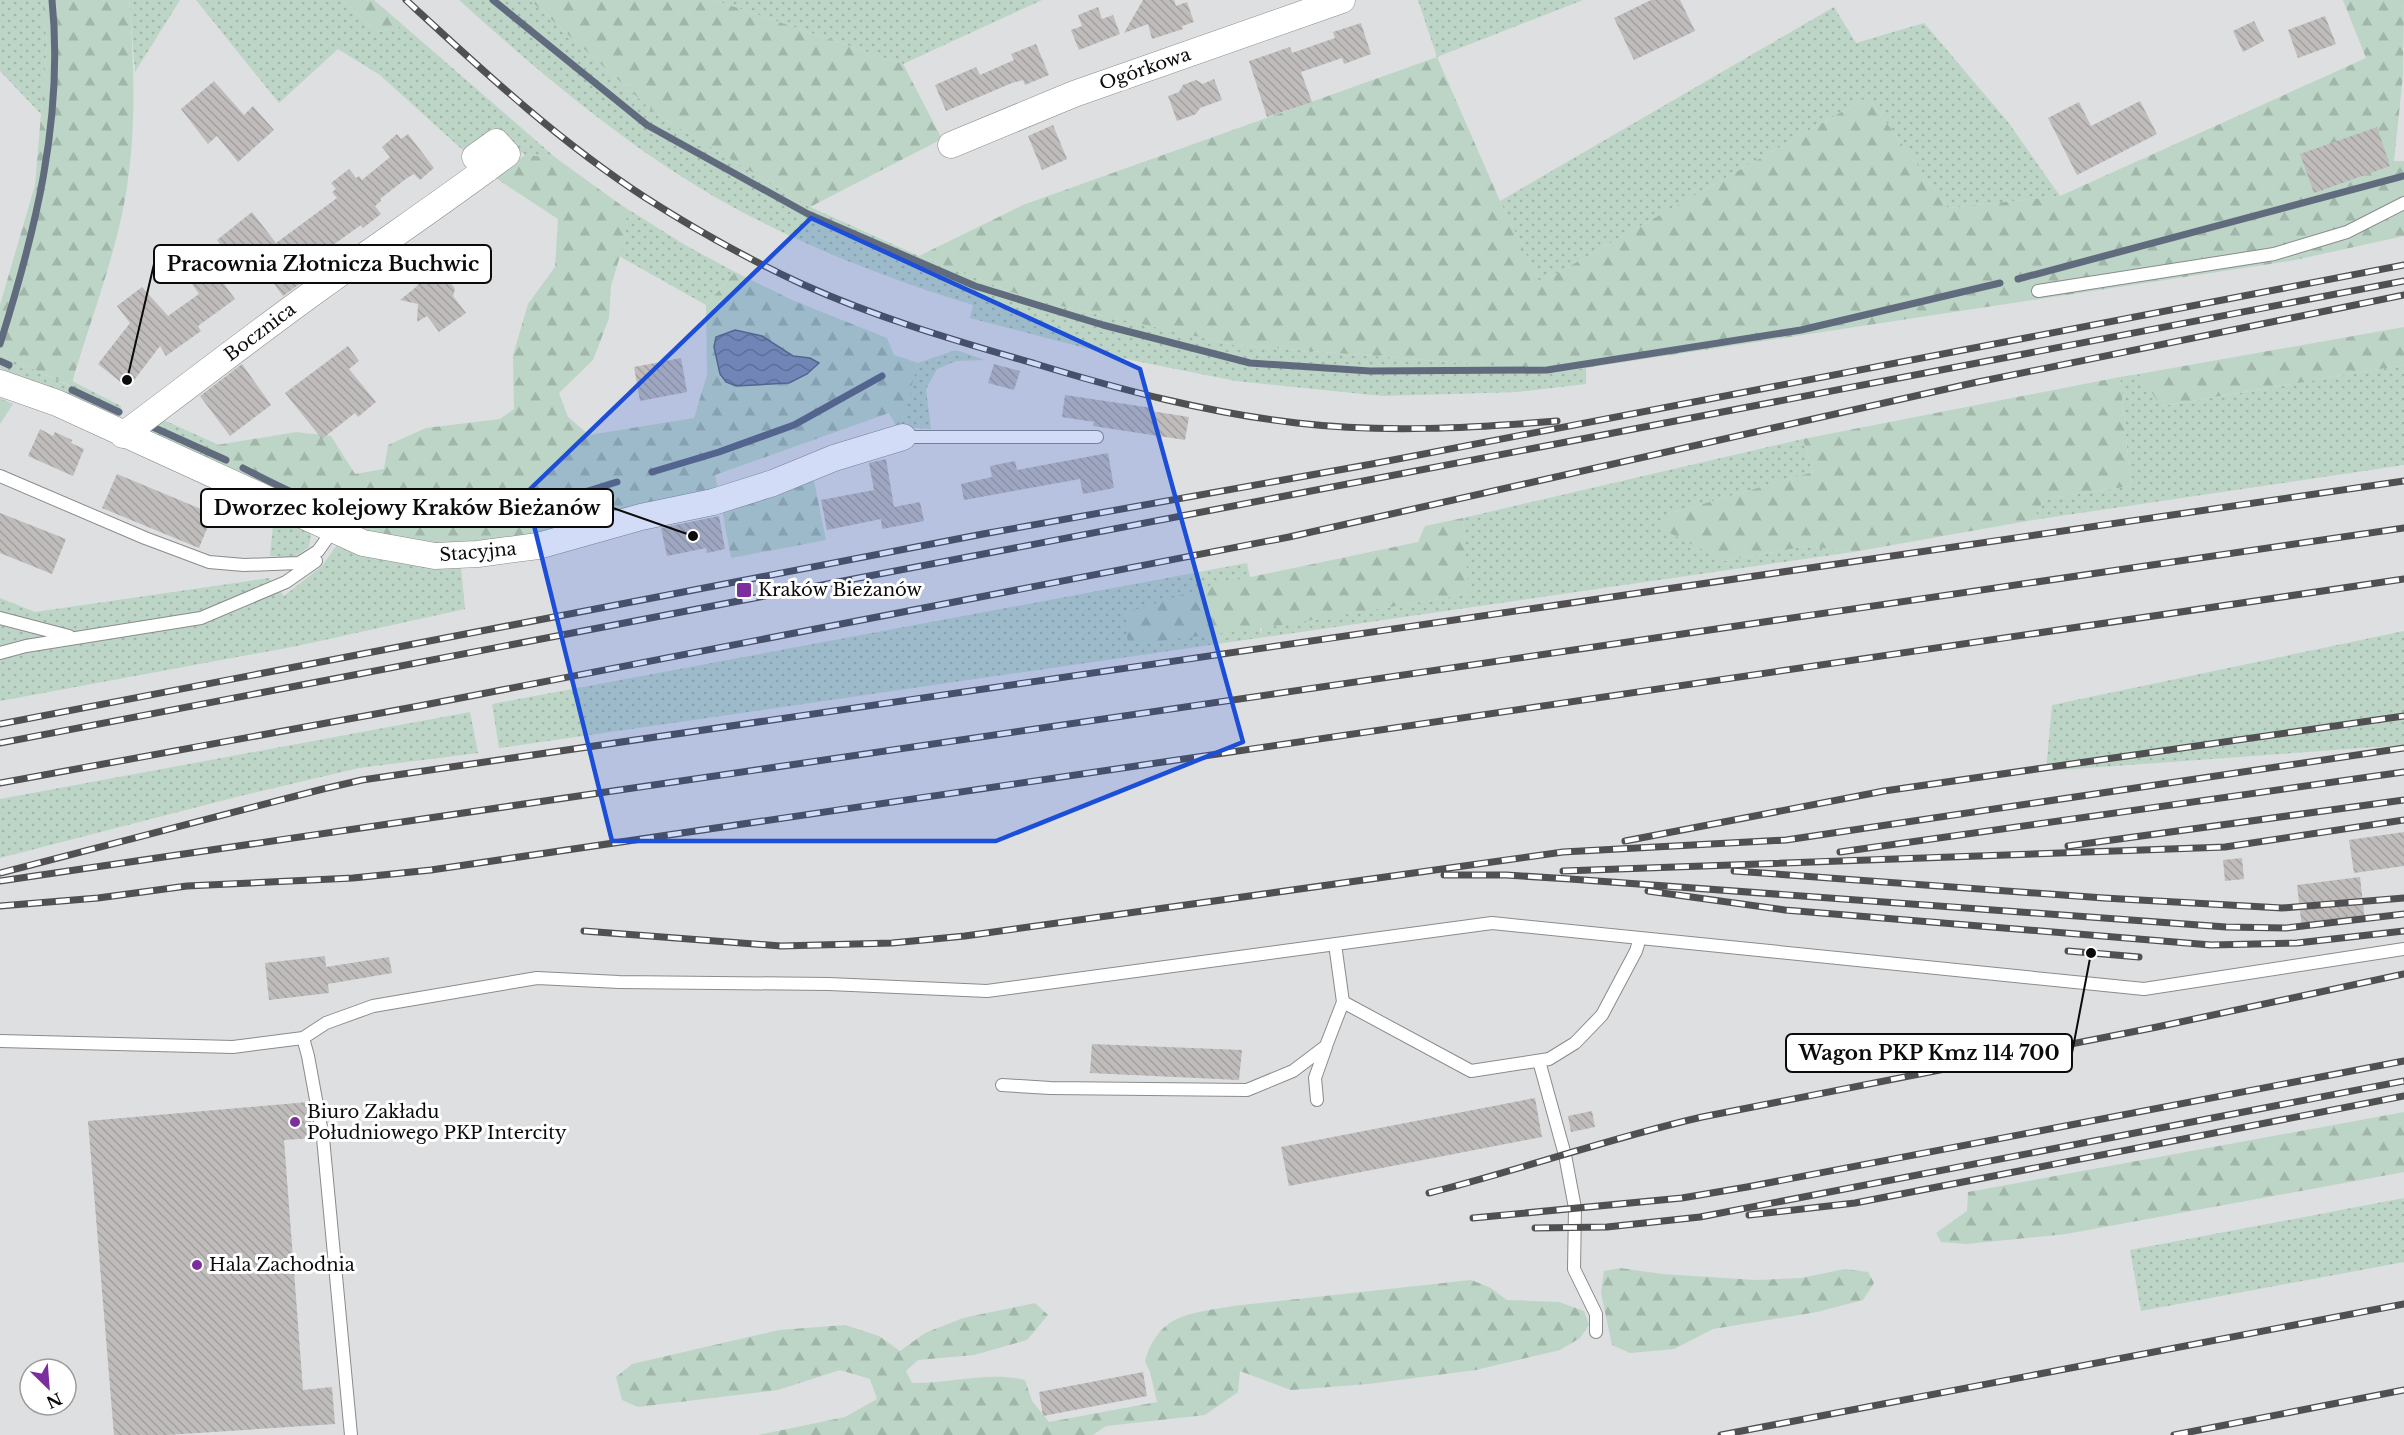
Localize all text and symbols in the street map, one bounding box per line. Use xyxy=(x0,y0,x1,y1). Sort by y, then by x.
street label: Ogórkowa xyxy=(1097,43,1193,95)
callout: Pracownia Złotnicza Buchwic xyxy=(154,245,491,283)
text: Pracownia Złotnicza Buchwic xyxy=(167,252,479,276)
street label: Bocznica xyxy=(220,298,300,366)
callout: Dworzec kolejowy Kraków Bieżanów xyxy=(201,489,613,527)
text: Dworzec kolejowy Kraków Bieżanów xyxy=(213,496,601,520)
street label: Stacyjna xyxy=(439,538,517,566)
place label: Kraków Bieżanów xyxy=(758,579,922,601)
marker: Kraków Bieżanów xyxy=(735,581,753,599)
callout: Wagon PKP Kmz 114 700 xyxy=(1786,1034,2072,1072)
text: Wagon PKP Kmz 114 700 xyxy=(1797,1041,2060,1065)
place label: Biuro Zakładu Południowego PKP Intercity xyxy=(307,1101,567,1144)
marker: Biuro Zakładu Południowego PKP Intercity xyxy=(288,1115,302,1129)
place label: Hala Zachodnia xyxy=(209,1254,355,1276)
marker: Hala Zachodnia xyxy=(190,1258,204,1272)
north arrow xyxy=(18,1357,78,1417)
text: N xyxy=(43,1388,65,1413)

